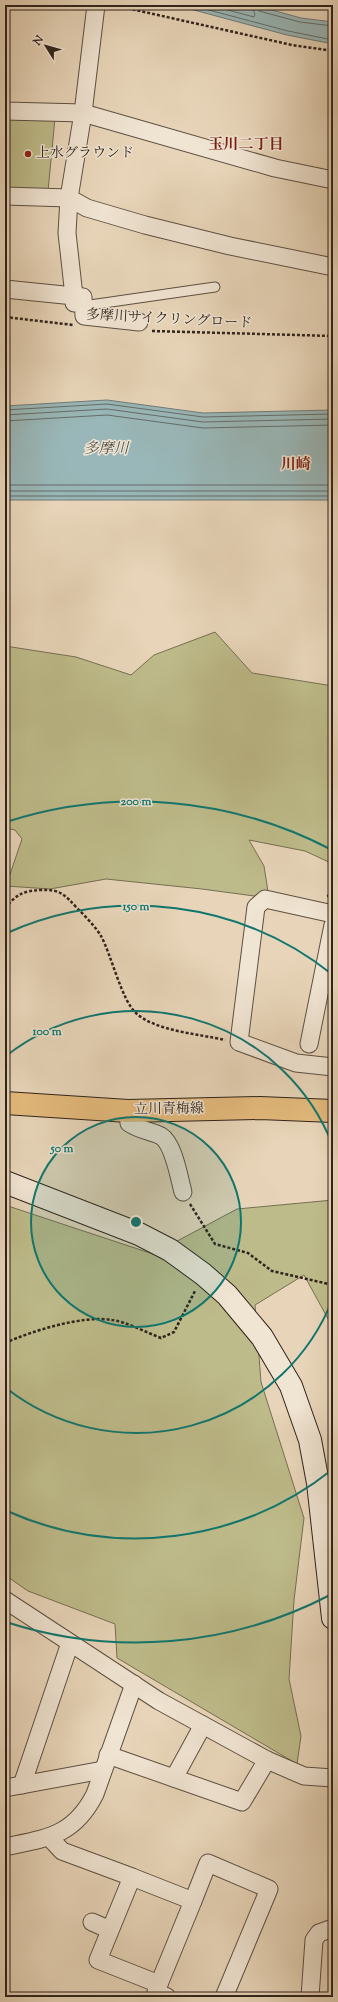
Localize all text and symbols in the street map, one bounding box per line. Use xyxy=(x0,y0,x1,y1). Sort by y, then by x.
north arrow xyxy=(26,26,66,66)
text: N xyxy=(29,32,48,50)
district label: 玉川二丁目 xyxy=(208,135,284,156)
place label: 上水グラウンド xyxy=(36,144,134,164)
marker: 上水グラウンド xyxy=(23,149,33,159)
street label: 多摩川サイクリングロード xyxy=(85,306,253,334)
water label: 多摩川 xyxy=(83,439,130,460)
district label: 川崎 xyxy=(281,455,311,476)
text: 200 m xyxy=(121,793,151,811)
text: 150 m xyxy=(121,898,150,916)
text: 100 m xyxy=(31,1023,62,1041)
street label: 立川青梅線 xyxy=(134,1099,204,1121)
text: 50 m xyxy=(50,1140,74,1158)
centre of rings xyxy=(129,1215,143,1229)

